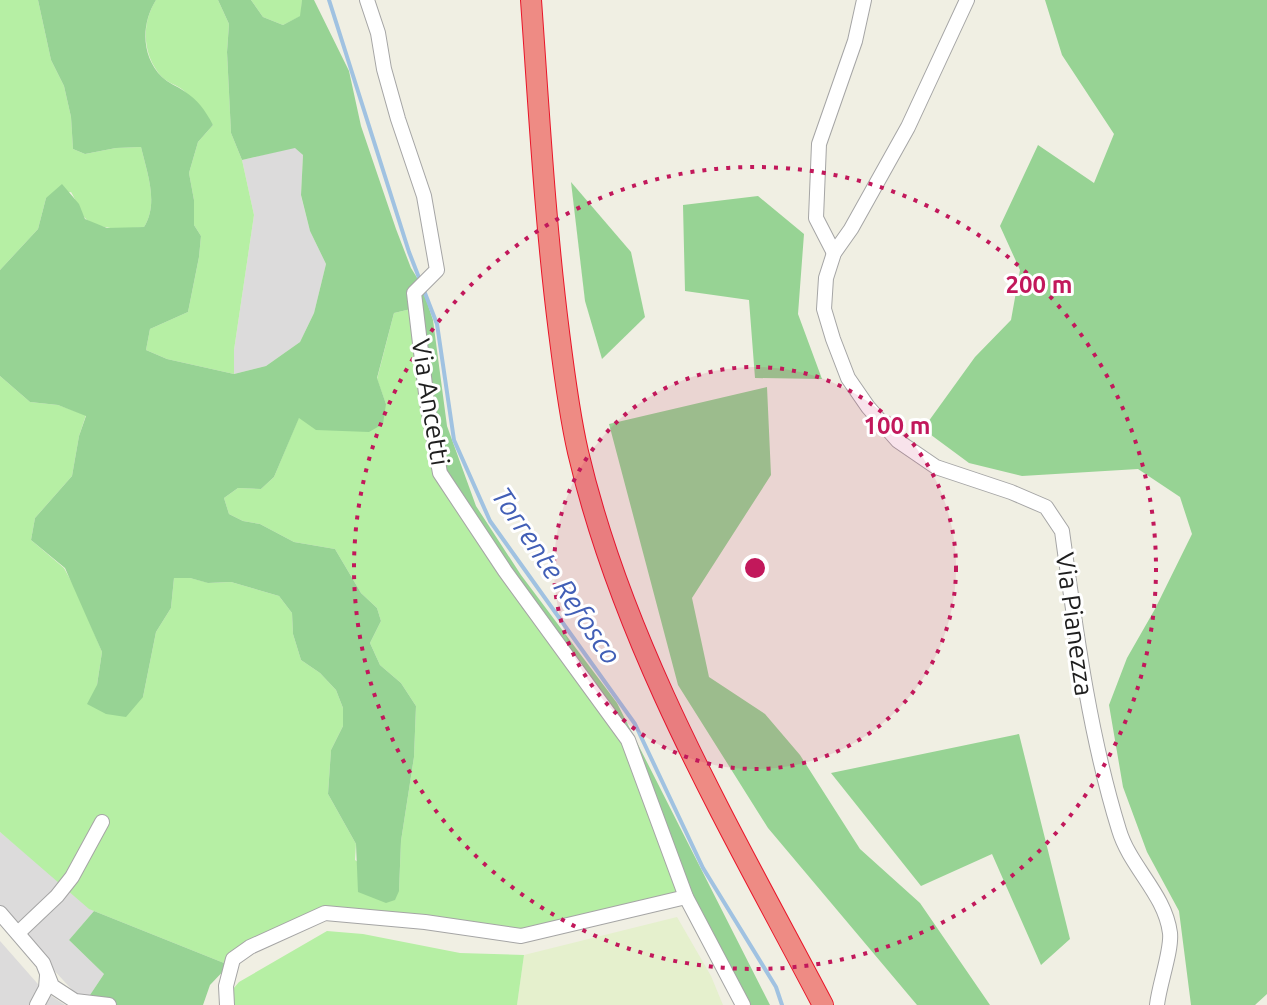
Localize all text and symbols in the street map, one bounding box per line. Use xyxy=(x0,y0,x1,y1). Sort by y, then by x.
text: 200 m xyxy=(1006,271,1072,298)
street label: Via Ancetti xyxy=(407,337,455,467)
text: 100 m xyxy=(864,412,930,439)
water label: Torrente Refosco xyxy=(486,481,628,669)
street label: Via Pianezza xyxy=(1051,550,1099,698)
centre of rings xyxy=(741,554,769,582)

